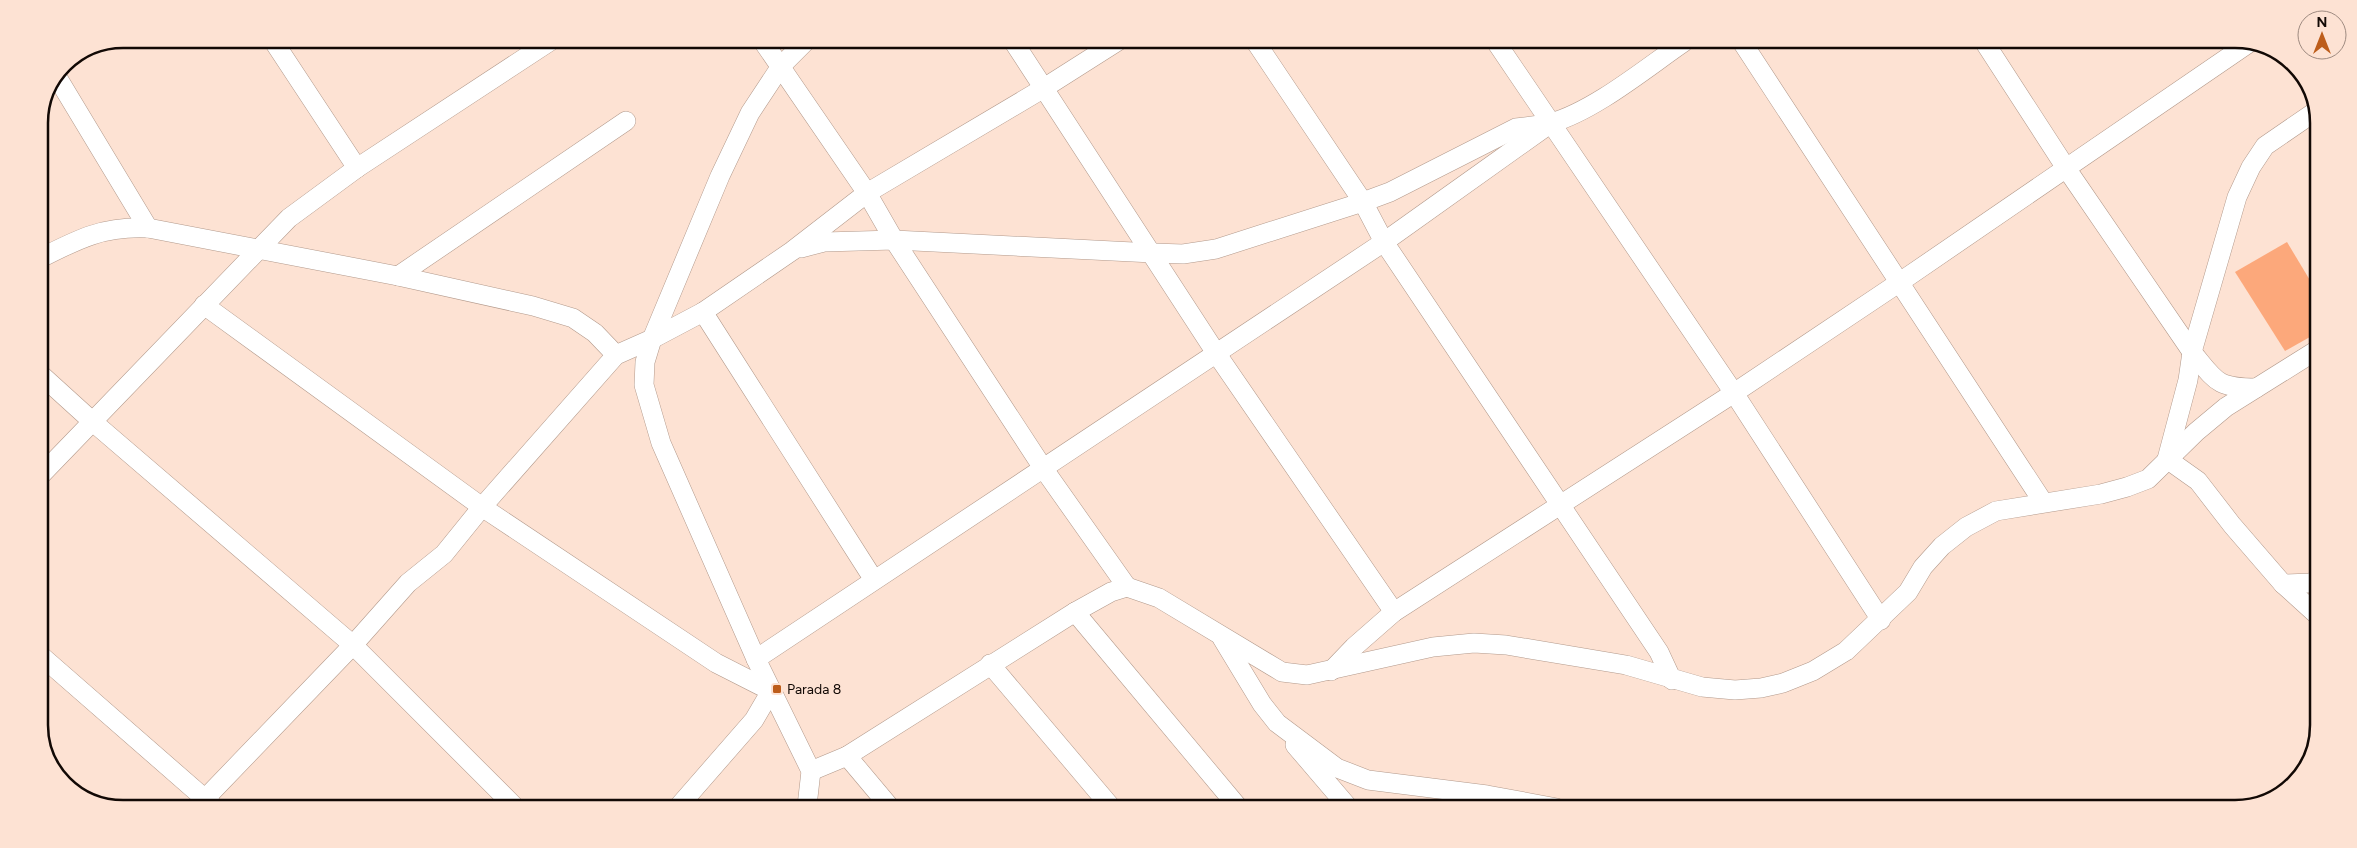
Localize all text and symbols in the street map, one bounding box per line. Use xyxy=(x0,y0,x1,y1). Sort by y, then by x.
north arrow xyxy=(2297,10,2347,60)
text: N xyxy=(2317,14,2327,31)
place label: Parada 8 xyxy=(787,681,841,698)
marker: Parada 8 xyxy=(771,683,783,695)

